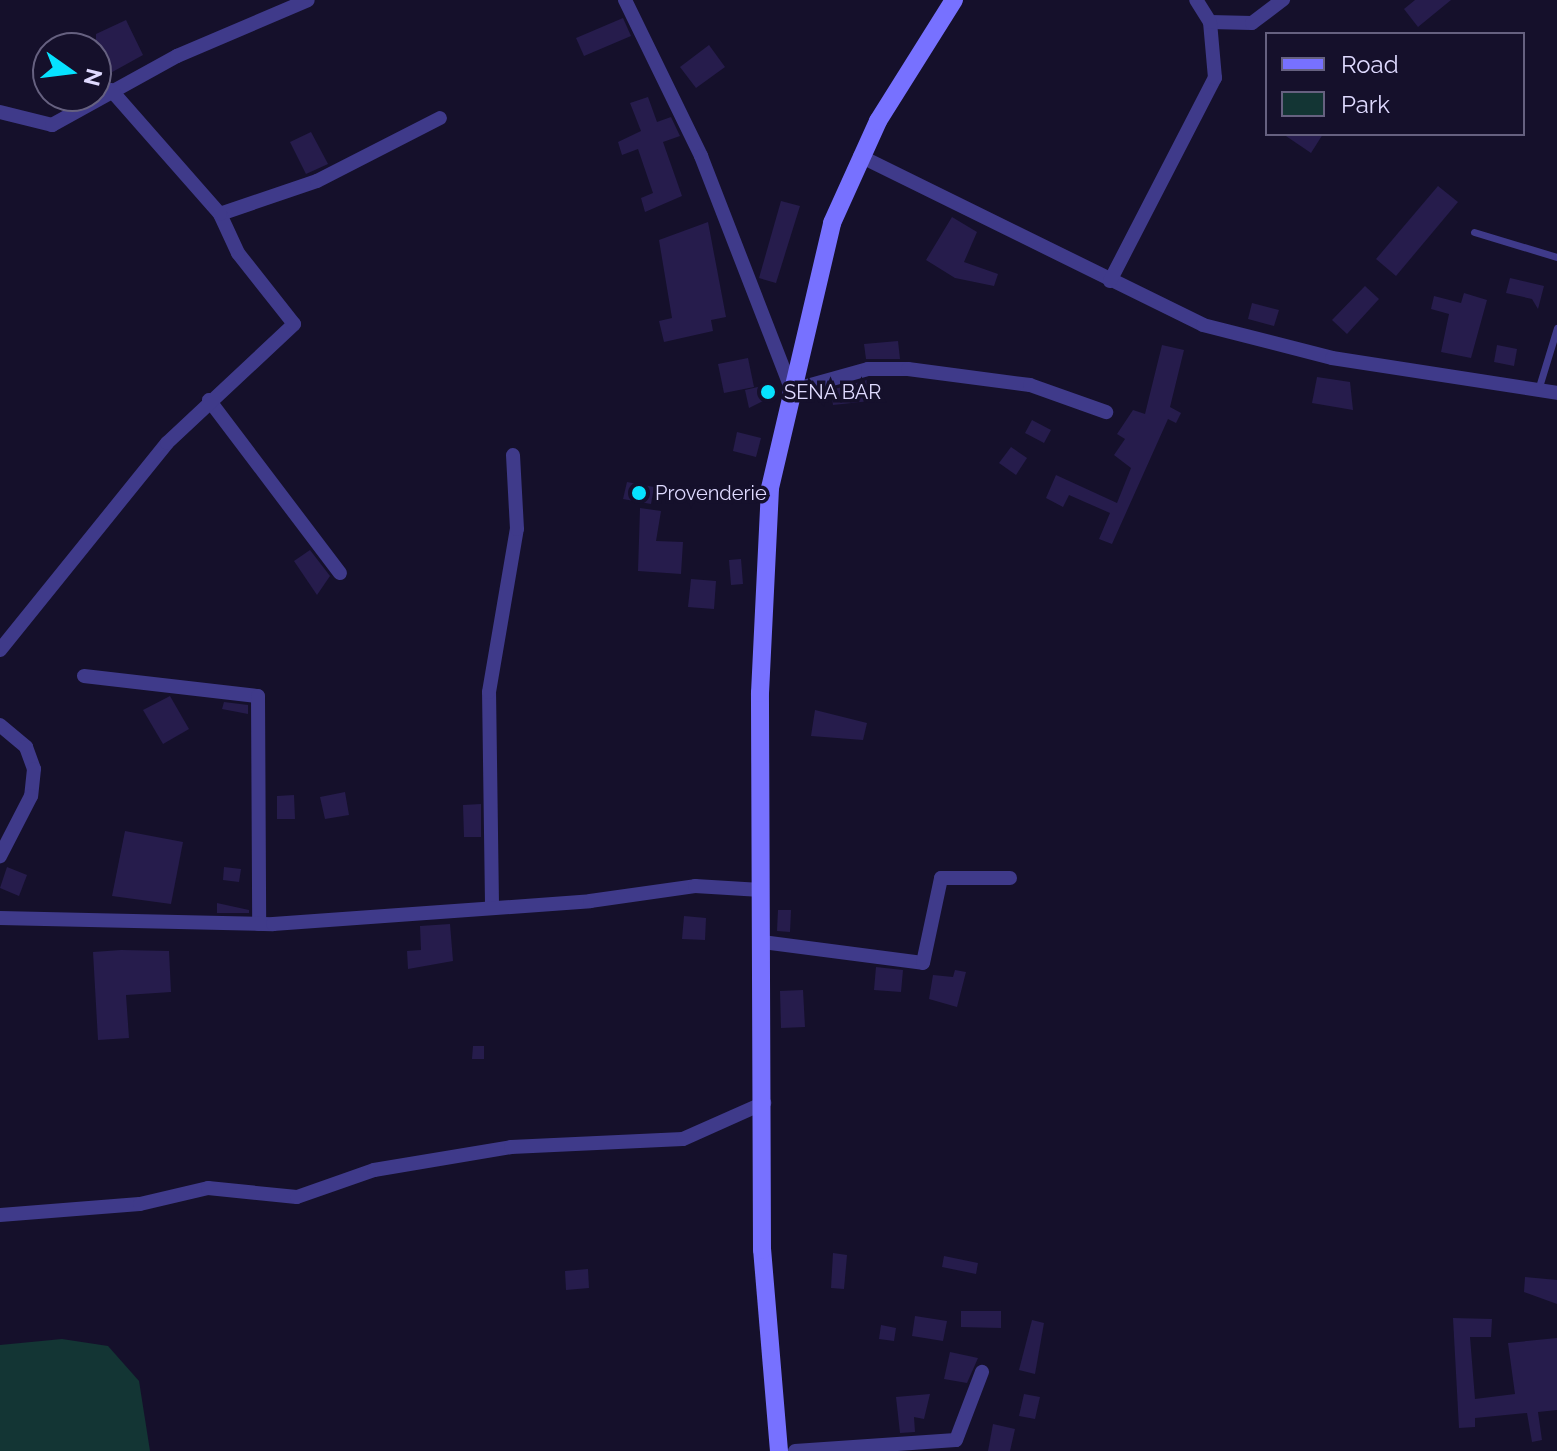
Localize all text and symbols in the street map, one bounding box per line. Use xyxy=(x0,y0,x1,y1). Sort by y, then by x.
north arrow xyxy=(32,32,112,112)
legend xyxy=(1265,32,1525,136)
text: Road xyxy=(1341,50,1399,79)
text: N xyxy=(79,66,108,89)
text: Park xyxy=(1341,90,1390,119)
place label: SENA BAR xyxy=(784,380,882,404)
marker: SENA BAR xyxy=(759,383,777,401)
place label: Provenderie xyxy=(655,481,767,505)
marker: Provenderie xyxy=(630,484,648,502)

